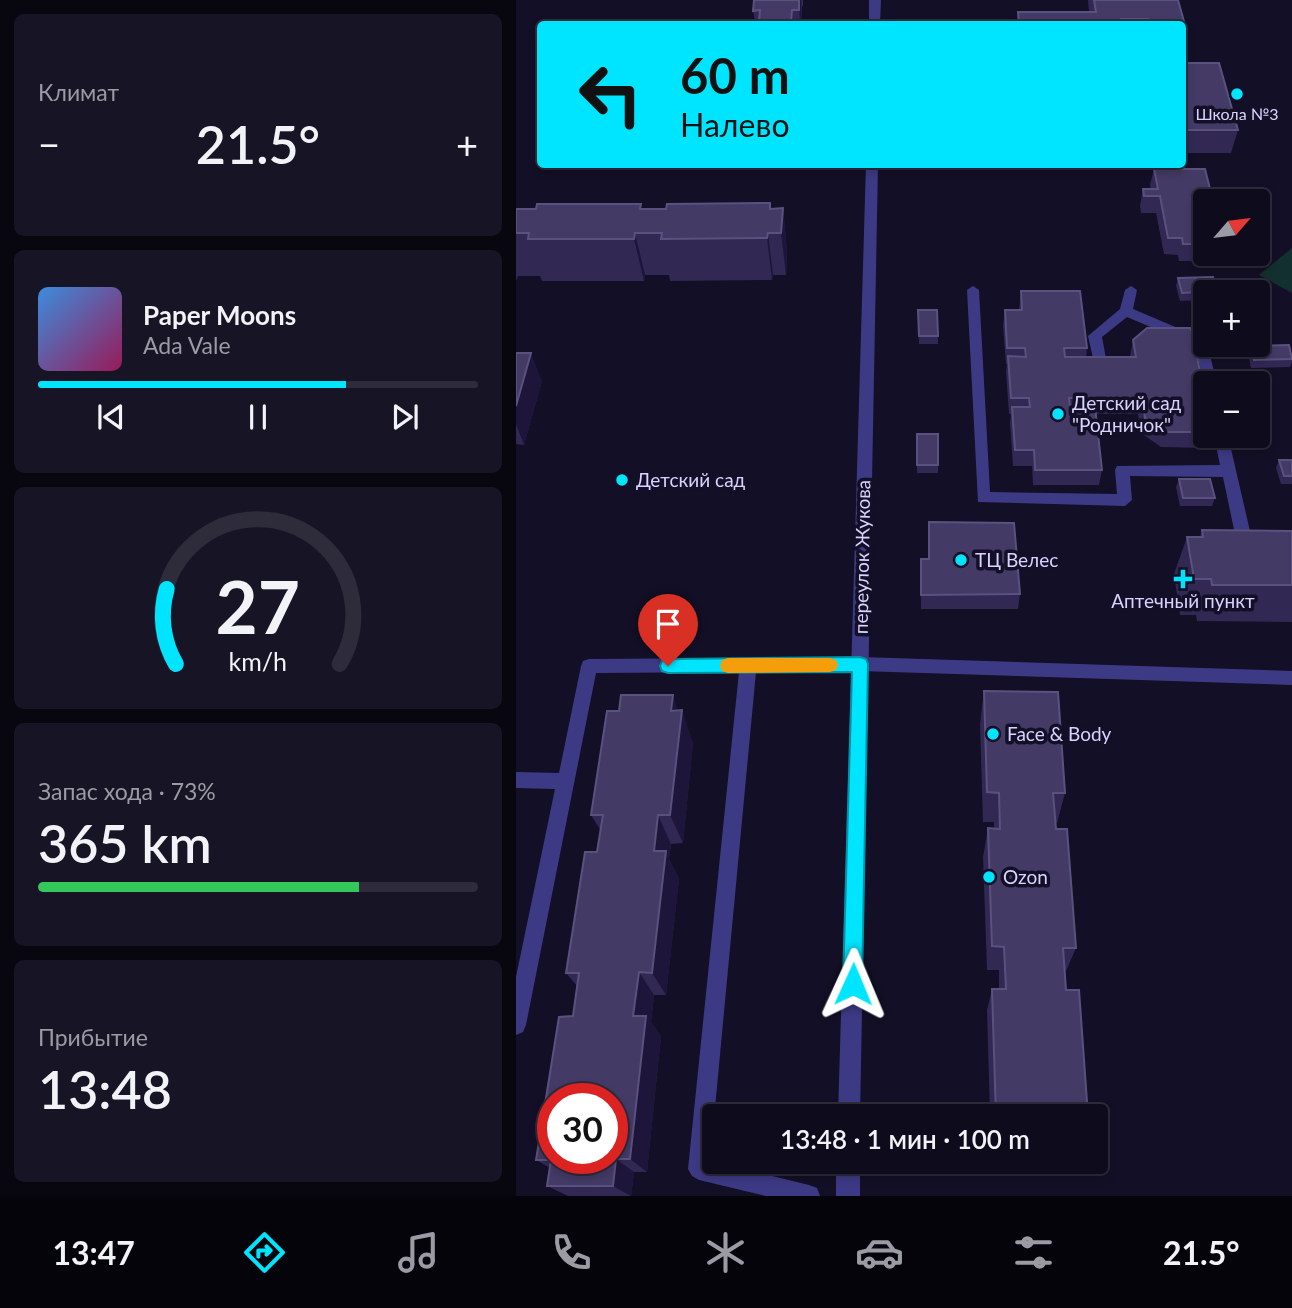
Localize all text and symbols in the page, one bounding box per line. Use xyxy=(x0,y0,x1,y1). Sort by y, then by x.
text: 60 m xyxy=(680,46,790,104)
icon: left xyxy=(565,49,656,140)
text: Климат xyxy=(38,78,119,106)
marker: Школа №3 xyxy=(1229,86,1245,102)
place label: Школа №3 xyxy=(1195,104,1279,123)
text: Налево xyxy=(680,105,790,144)
text: 21.5° xyxy=(196,113,320,175)
text: − xyxy=(38,121,60,167)
text: + xyxy=(456,121,478,167)
north arrow xyxy=(1193,189,1270,266)
map controls xyxy=(1193,189,1270,448)
button: + xyxy=(1193,280,1270,357)
text: Paper Moons xyxy=(143,299,296,331)
text: Ada Vale xyxy=(143,331,231,359)
button: − xyxy=(1193,371,1270,448)
place label: Детский сад "Родничок" xyxy=(1072,391,1182,436)
icon: previous xyxy=(92,398,130,436)
icon: pause xyxy=(239,398,277,436)
icon: next xyxy=(386,398,424,436)
marker: Детский сад "Родничок" xyxy=(1050,406,1066,422)
place label: Детский сад xyxy=(636,468,746,491)
marker: Детский сад xyxy=(614,472,630,488)
street label: переулок Жукова xyxy=(849,480,874,634)
place label: ТЦ Велес xyxy=(975,548,1058,571)
marker: ТЦ Велес xyxy=(953,552,969,568)
text: 27 xyxy=(216,562,300,650)
marker: Аптечный пункт xyxy=(1175,571,1191,587)
place label: Аптечный пункт xyxy=(1111,589,1255,612)
pin xyxy=(638,594,698,666)
icon: arrive xyxy=(649,605,687,643)
text: km/h xyxy=(229,646,287,676)
place label: Face & Body xyxy=(1007,722,1112,745)
marker: Face & Body xyxy=(985,726,1001,742)
text: Запас хода · 73% xyxy=(38,777,216,805)
text: 365 km xyxy=(38,812,212,874)
place label: Ozon xyxy=(1003,865,1048,888)
marker: Ozon xyxy=(981,869,997,885)
position arrow xyxy=(816,947,890,1021)
text: Прибытие xyxy=(38,1023,148,1051)
text: 13:48 xyxy=(38,1058,172,1120)
speed limit sign: 30 xyxy=(537,1083,628,1174)
text: 13:48 · 1 мин · 100 m xyxy=(780,1123,1030,1155)
icon: directions xyxy=(240,1228,289,1277)
icon: music xyxy=(394,1228,443,1277)
icon: phone xyxy=(547,1228,596,1277)
icon: climate xyxy=(701,1228,750,1277)
icon: car xyxy=(855,1228,904,1277)
icon: filters xyxy=(1009,1228,1058,1277)
text: 13:47 xyxy=(52,1233,135,1272)
text: 21.5° xyxy=(1163,1233,1240,1272)

